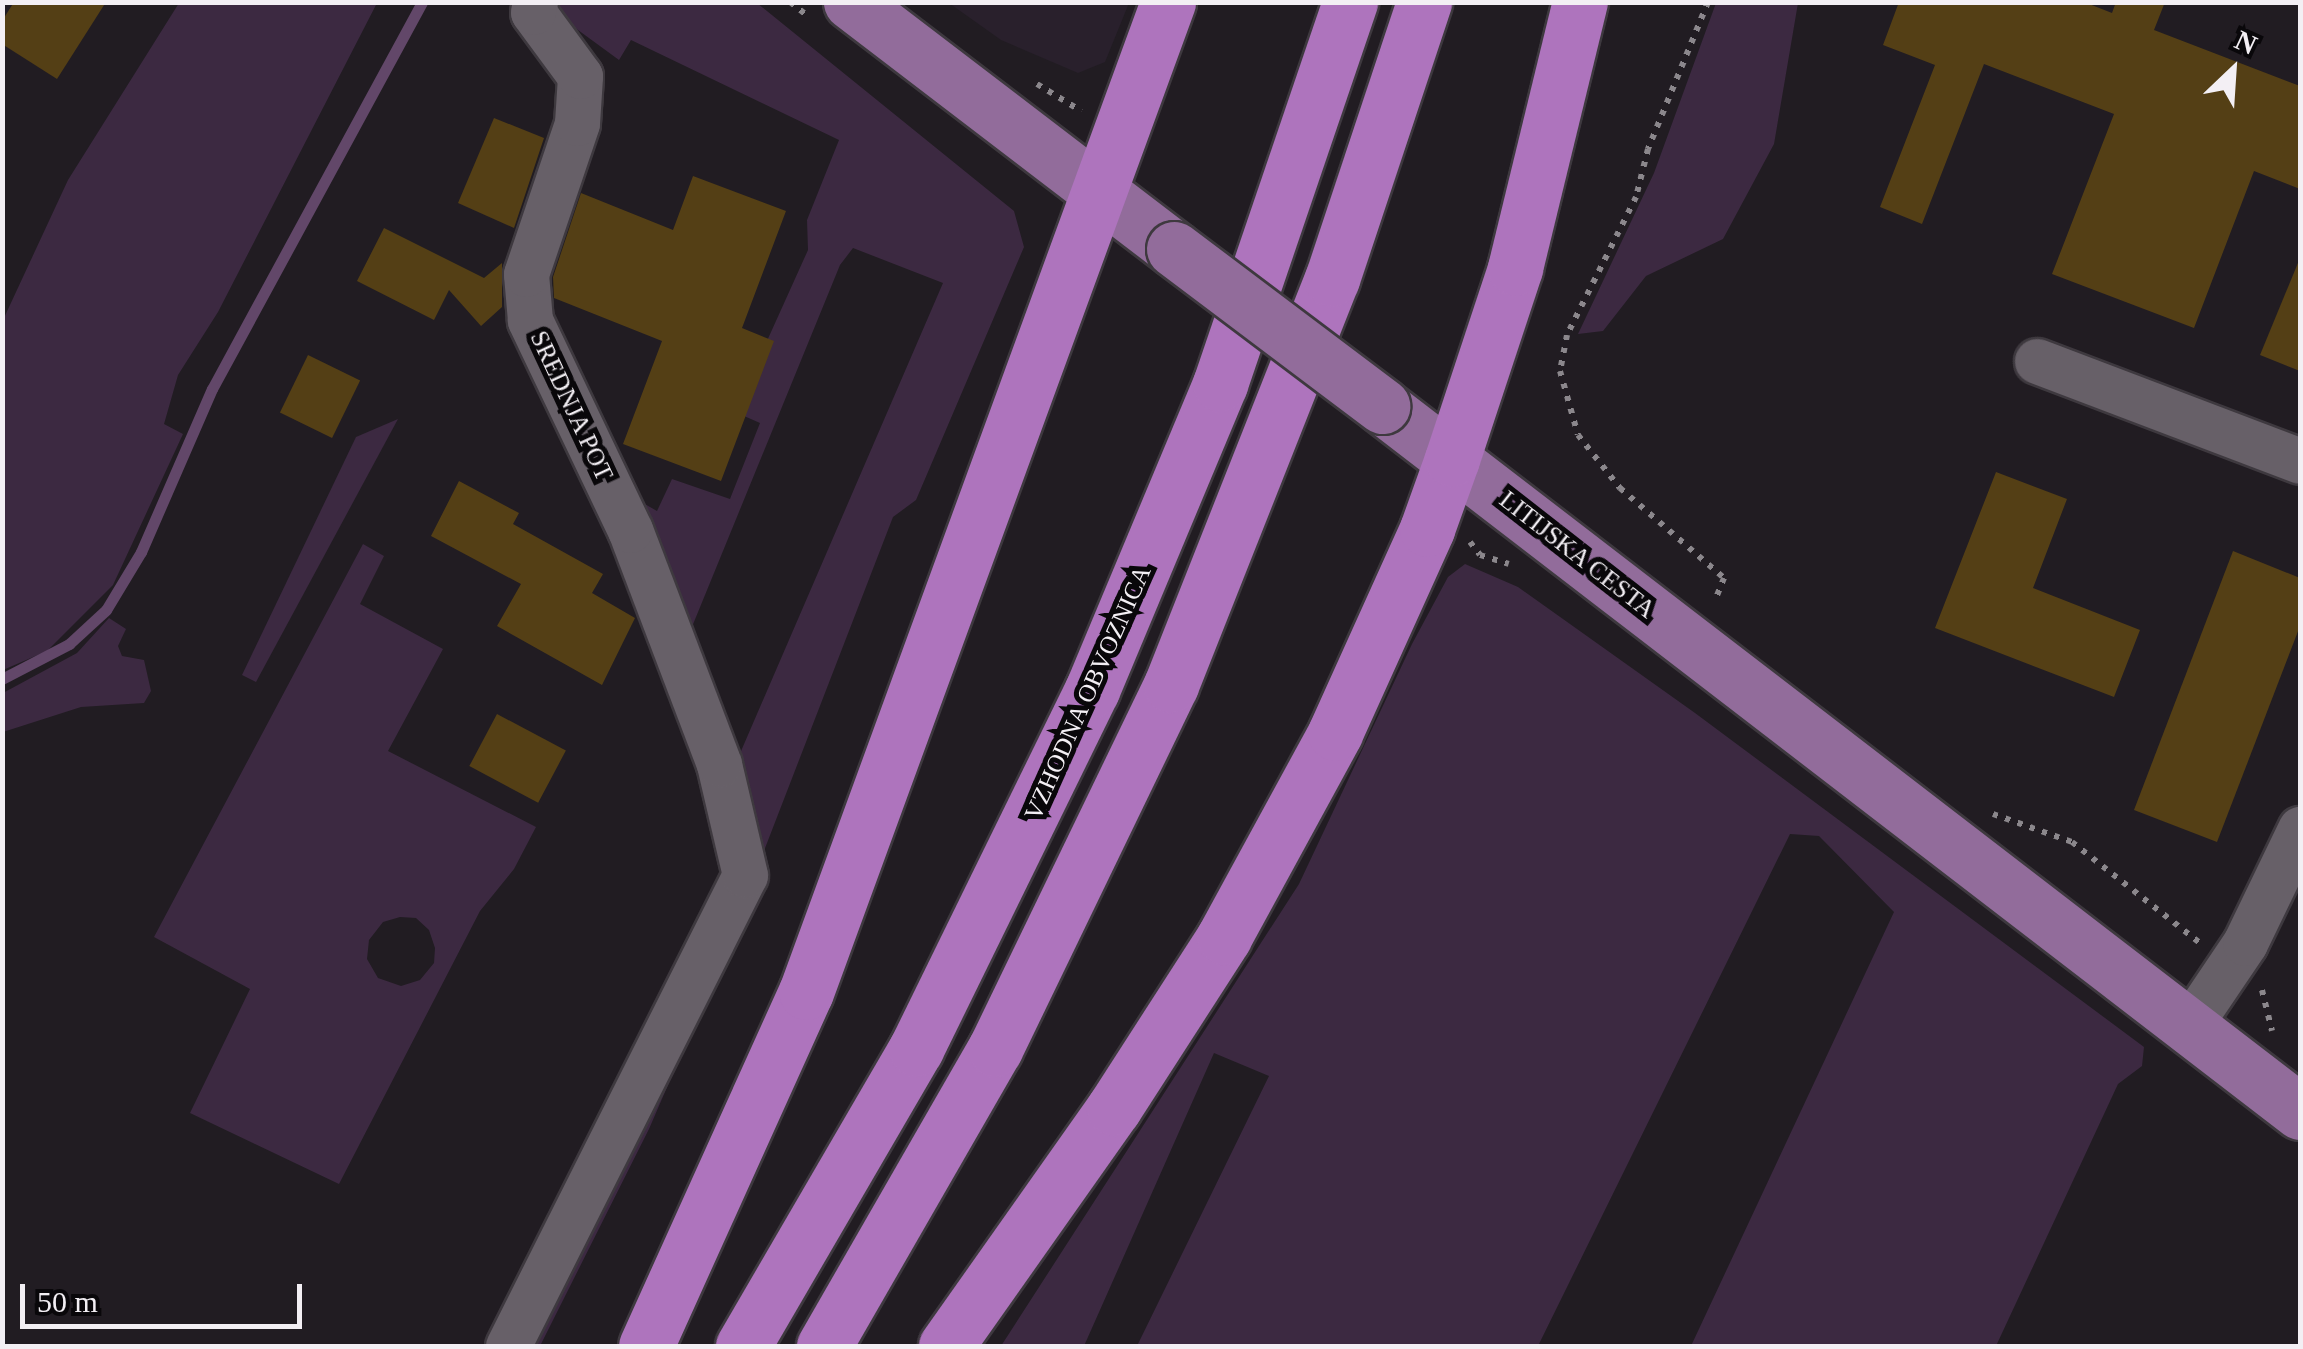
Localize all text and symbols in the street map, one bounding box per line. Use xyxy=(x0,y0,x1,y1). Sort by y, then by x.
north arrow xyxy=(2183,20,2283,120)
text: N xyxy=(2230,24,2262,61)
street label: SREDNJA POT xyxy=(523,326,619,486)
street label: LITIJSKA CESTA xyxy=(1493,485,1661,625)
street label: VZHODNA OBVOZNICA xyxy=(1018,560,1158,826)
scale bar xyxy=(25,1264,308,1326)
text: 50 m xyxy=(37,1285,98,1318)

